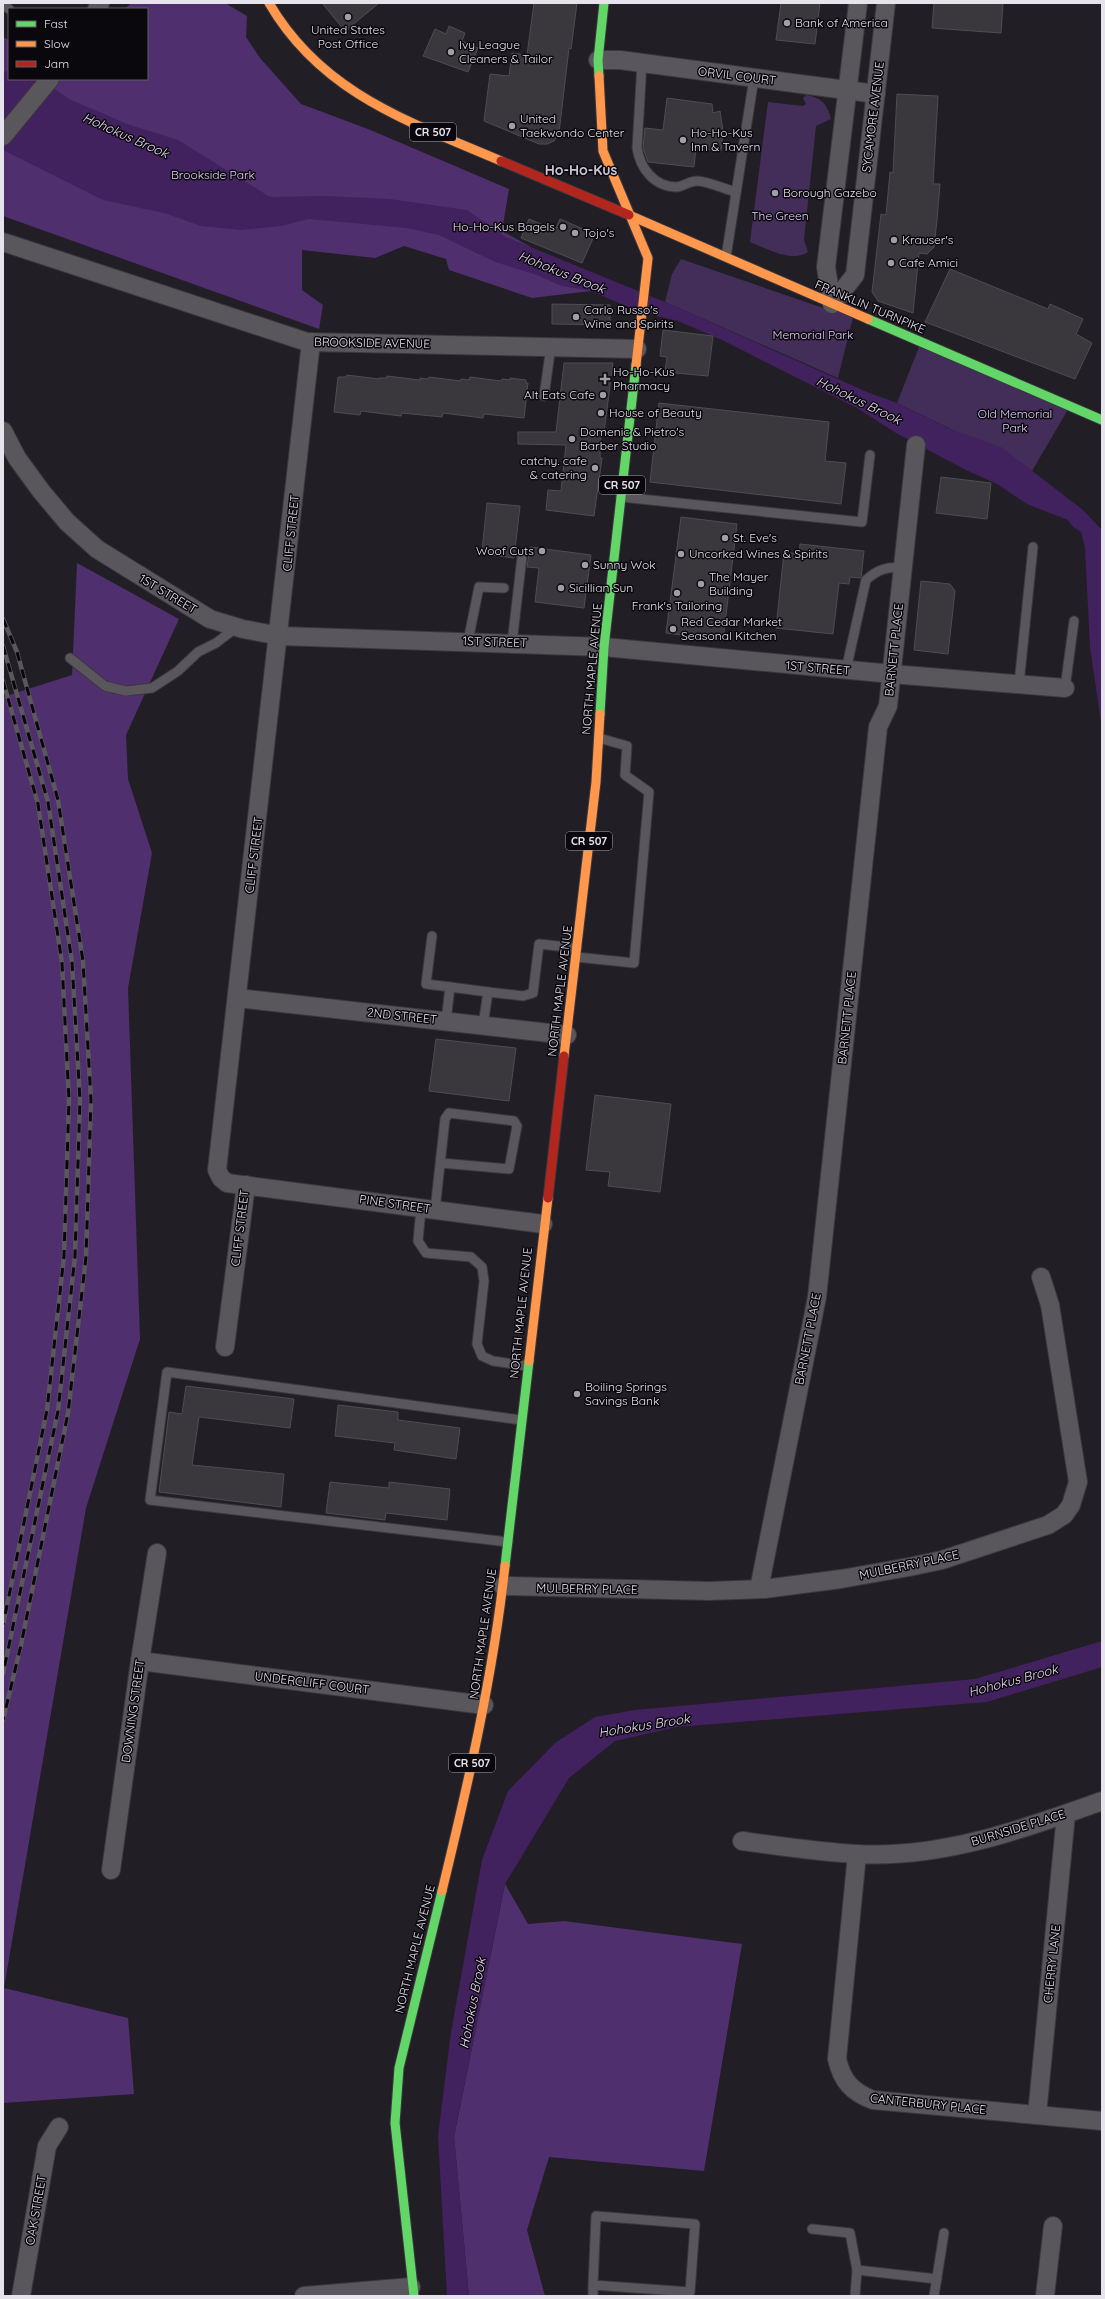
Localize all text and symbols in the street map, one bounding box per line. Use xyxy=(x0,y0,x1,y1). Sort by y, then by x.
legend xyxy=(8,8,148,80)
marker: United States Post Office xyxy=(343,12,353,22)
place label: Bank of America xyxy=(795,15,888,30)
text: Fast xyxy=(44,16,68,31)
marker: Bank of America xyxy=(782,18,792,28)
place label: United States Post Office xyxy=(311,22,385,51)
text: Slow xyxy=(44,36,70,51)
place label: Ivy League Cleaners & Tailor xyxy=(459,37,553,66)
marker: Ivy League Cleaners & Tailor xyxy=(446,47,456,57)
text: Jam xyxy=(44,56,69,71)
street label: SYCAMORE AVENUE xyxy=(858,61,887,173)
street label: ORVIL COURT xyxy=(697,63,777,88)
water label: Hohokus Brook xyxy=(81,109,172,161)
place label: United Taekwondo Center xyxy=(520,111,625,140)
marker: United Taekwondo Center xyxy=(507,121,517,131)
road number: CR 507 xyxy=(410,123,456,141)
place label: Ho-Ho-Kus Inn & Tavern xyxy=(691,125,760,154)
marker: Ho-Ho-Kus Inn & Tavern xyxy=(678,135,688,145)
district label: Ho-Ho-Kus xyxy=(545,161,618,179)
park label: Brookside Park xyxy=(171,167,255,182)
place label: Borough Gazebo xyxy=(783,185,877,200)
marker: Borough Gazebo xyxy=(770,188,780,198)
park label: The Green xyxy=(751,208,809,223)
place label: Ho-Ho-Kus Bagels xyxy=(453,219,555,234)
marker: Ho-Ho-Kus Bagels xyxy=(558,222,568,232)
place label: Tojo's xyxy=(583,225,615,240)
marker: Tojo's xyxy=(570,228,580,238)
place label: Krauser's xyxy=(902,232,954,247)
marker: Krauser's xyxy=(889,235,899,245)
water label: Hohokus Brook xyxy=(516,247,609,297)
place label: Cafe Amici xyxy=(899,255,958,270)
marker: Cafe Amici xyxy=(886,258,896,268)
street label: FRANKLIN TURNPIKE xyxy=(813,276,928,337)
place label: Carlo Russo's Wine and Spirits xyxy=(584,302,674,331)
marker: Carlo Russo's Wine and Spirits xyxy=(571,312,581,322)
park label: Memorial Park xyxy=(773,327,853,342)
street label: BROOKSIDE AVENUE xyxy=(314,334,430,351)
place label: Ho-Ho-Kus Pharmacy xyxy=(613,364,675,393)
water label: Hohokus Brook xyxy=(814,373,905,428)
marker: Ho-Ho-Kus Pharmacy xyxy=(600,374,610,384)
place label: Alt Eats Cafe xyxy=(524,387,595,402)
marker: Alt Eats Cafe xyxy=(598,390,608,400)
place label: House of Beauty xyxy=(609,405,702,420)
park label: Old Memorial Park xyxy=(978,406,1052,435)
marker: House of Beauty xyxy=(596,408,606,418)
place label: Domenic & Pietro's Barber Studio xyxy=(580,424,685,453)
marker: Domenic & Pietro's Barber Studio xyxy=(567,434,577,444)
place label: catchy. cafe & catering xyxy=(520,453,587,482)
marker: catchy. cafe & catering xyxy=(590,463,600,473)
road number: CR 507 xyxy=(599,476,645,494)
street label: CLIFF STREET xyxy=(279,494,302,572)
place label: St. Eve's xyxy=(733,530,777,545)
marker: St. Eve's xyxy=(720,533,730,543)
place label: Woof Cuts xyxy=(476,543,534,558)
marker: Woof Cuts xyxy=(537,546,547,556)
place label: Uncorked Wines & Spirits xyxy=(689,546,828,561)
marker: Uncorked Wines & Spirits xyxy=(676,549,686,559)
place label: Sunny Wok xyxy=(593,557,656,572)
marker: Sunny Wok xyxy=(580,560,590,570)
place label: The Mayer Building xyxy=(709,569,769,598)
street label: 1ST STREET xyxy=(137,571,200,617)
marker: The Mayer Building xyxy=(696,579,706,589)
place label: Sicillian Sun xyxy=(569,580,633,595)
marker: Sicillian Sun xyxy=(556,583,566,593)
marker: Frank's Tailoring xyxy=(672,588,682,598)
place label: Frank's Tailoring xyxy=(632,598,722,613)
street label: NORTH MAPLE AVENUE xyxy=(578,602,605,735)
street label: BARNETT PLACE xyxy=(881,603,906,697)
place label: Red Cedar Market Seasonal Kitchen xyxy=(681,614,782,643)
marker: Red Cedar Market Seasonal Kitchen xyxy=(668,624,678,634)
street label: 1ST STREET xyxy=(462,633,528,650)
street label: 1ST STREET xyxy=(785,657,851,678)
street label: CLIFF STREET xyxy=(241,816,266,894)
road number: CR 507 xyxy=(566,832,612,850)
street label: NORTH MAPLE AVENUE xyxy=(544,924,575,1057)
street label: BARNETT PLACE xyxy=(834,971,859,1065)
street label: 2ND STREET xyxy=(366,1004,438,1027)
street label: CLIFF STREET xyxy=(227,1189,252,1267)
street label: PINE STREET xyxy=(358,1191,432,1216)
street label: NORTH MAPLE AVENUE xyxy=(506,1246,535,1379)
street label: BARNETT PLACE xyxy=(791,1292,824,1386)
place label: Boiling Springs Savings Bank xyxy=(585,1379,667,1408)
marker: Boiling Springs Savings Bank xyxy=(572,1389,582,1399)
street label: MULBERRY PLACE xyxy=(858,1547,960,1582)
street label: NORTH MAPLE AVENUE xyxy=(466,1567,499,1700)
street label: MULBERRY PLACE xyxy=(536,1580,638,1597)
street label: DOWNING STREET xyxy=(118,1658,147,1764)
water label: Hohokus Brook xyxy=(966,1660,1061,1700)
street label: UNDERCLIFF COURT xyxy=(254,1668,370,1697)
water label: Hohokus Brook xyxy=(597,1710,692,1740)
road number: CR 507 xyxy=(449,1754,495,1772)
street label: BURNSIDE PLACE xyxy=(969,1806,1067,1849)
street label: NORTH MAPLE AVENUE xyxy=(391,1883,438,2015)
street label: CHERRY LANE xyxy=(1040,1924,1063,2004)
water label: Hohokus Brook xyxy=(455,1955,489,2050)
street label: CANTERBURY PLACE xyxy=(869,2090,987,2117)
street label: OAK STREET xyxy=(22,2174,49,2246)

